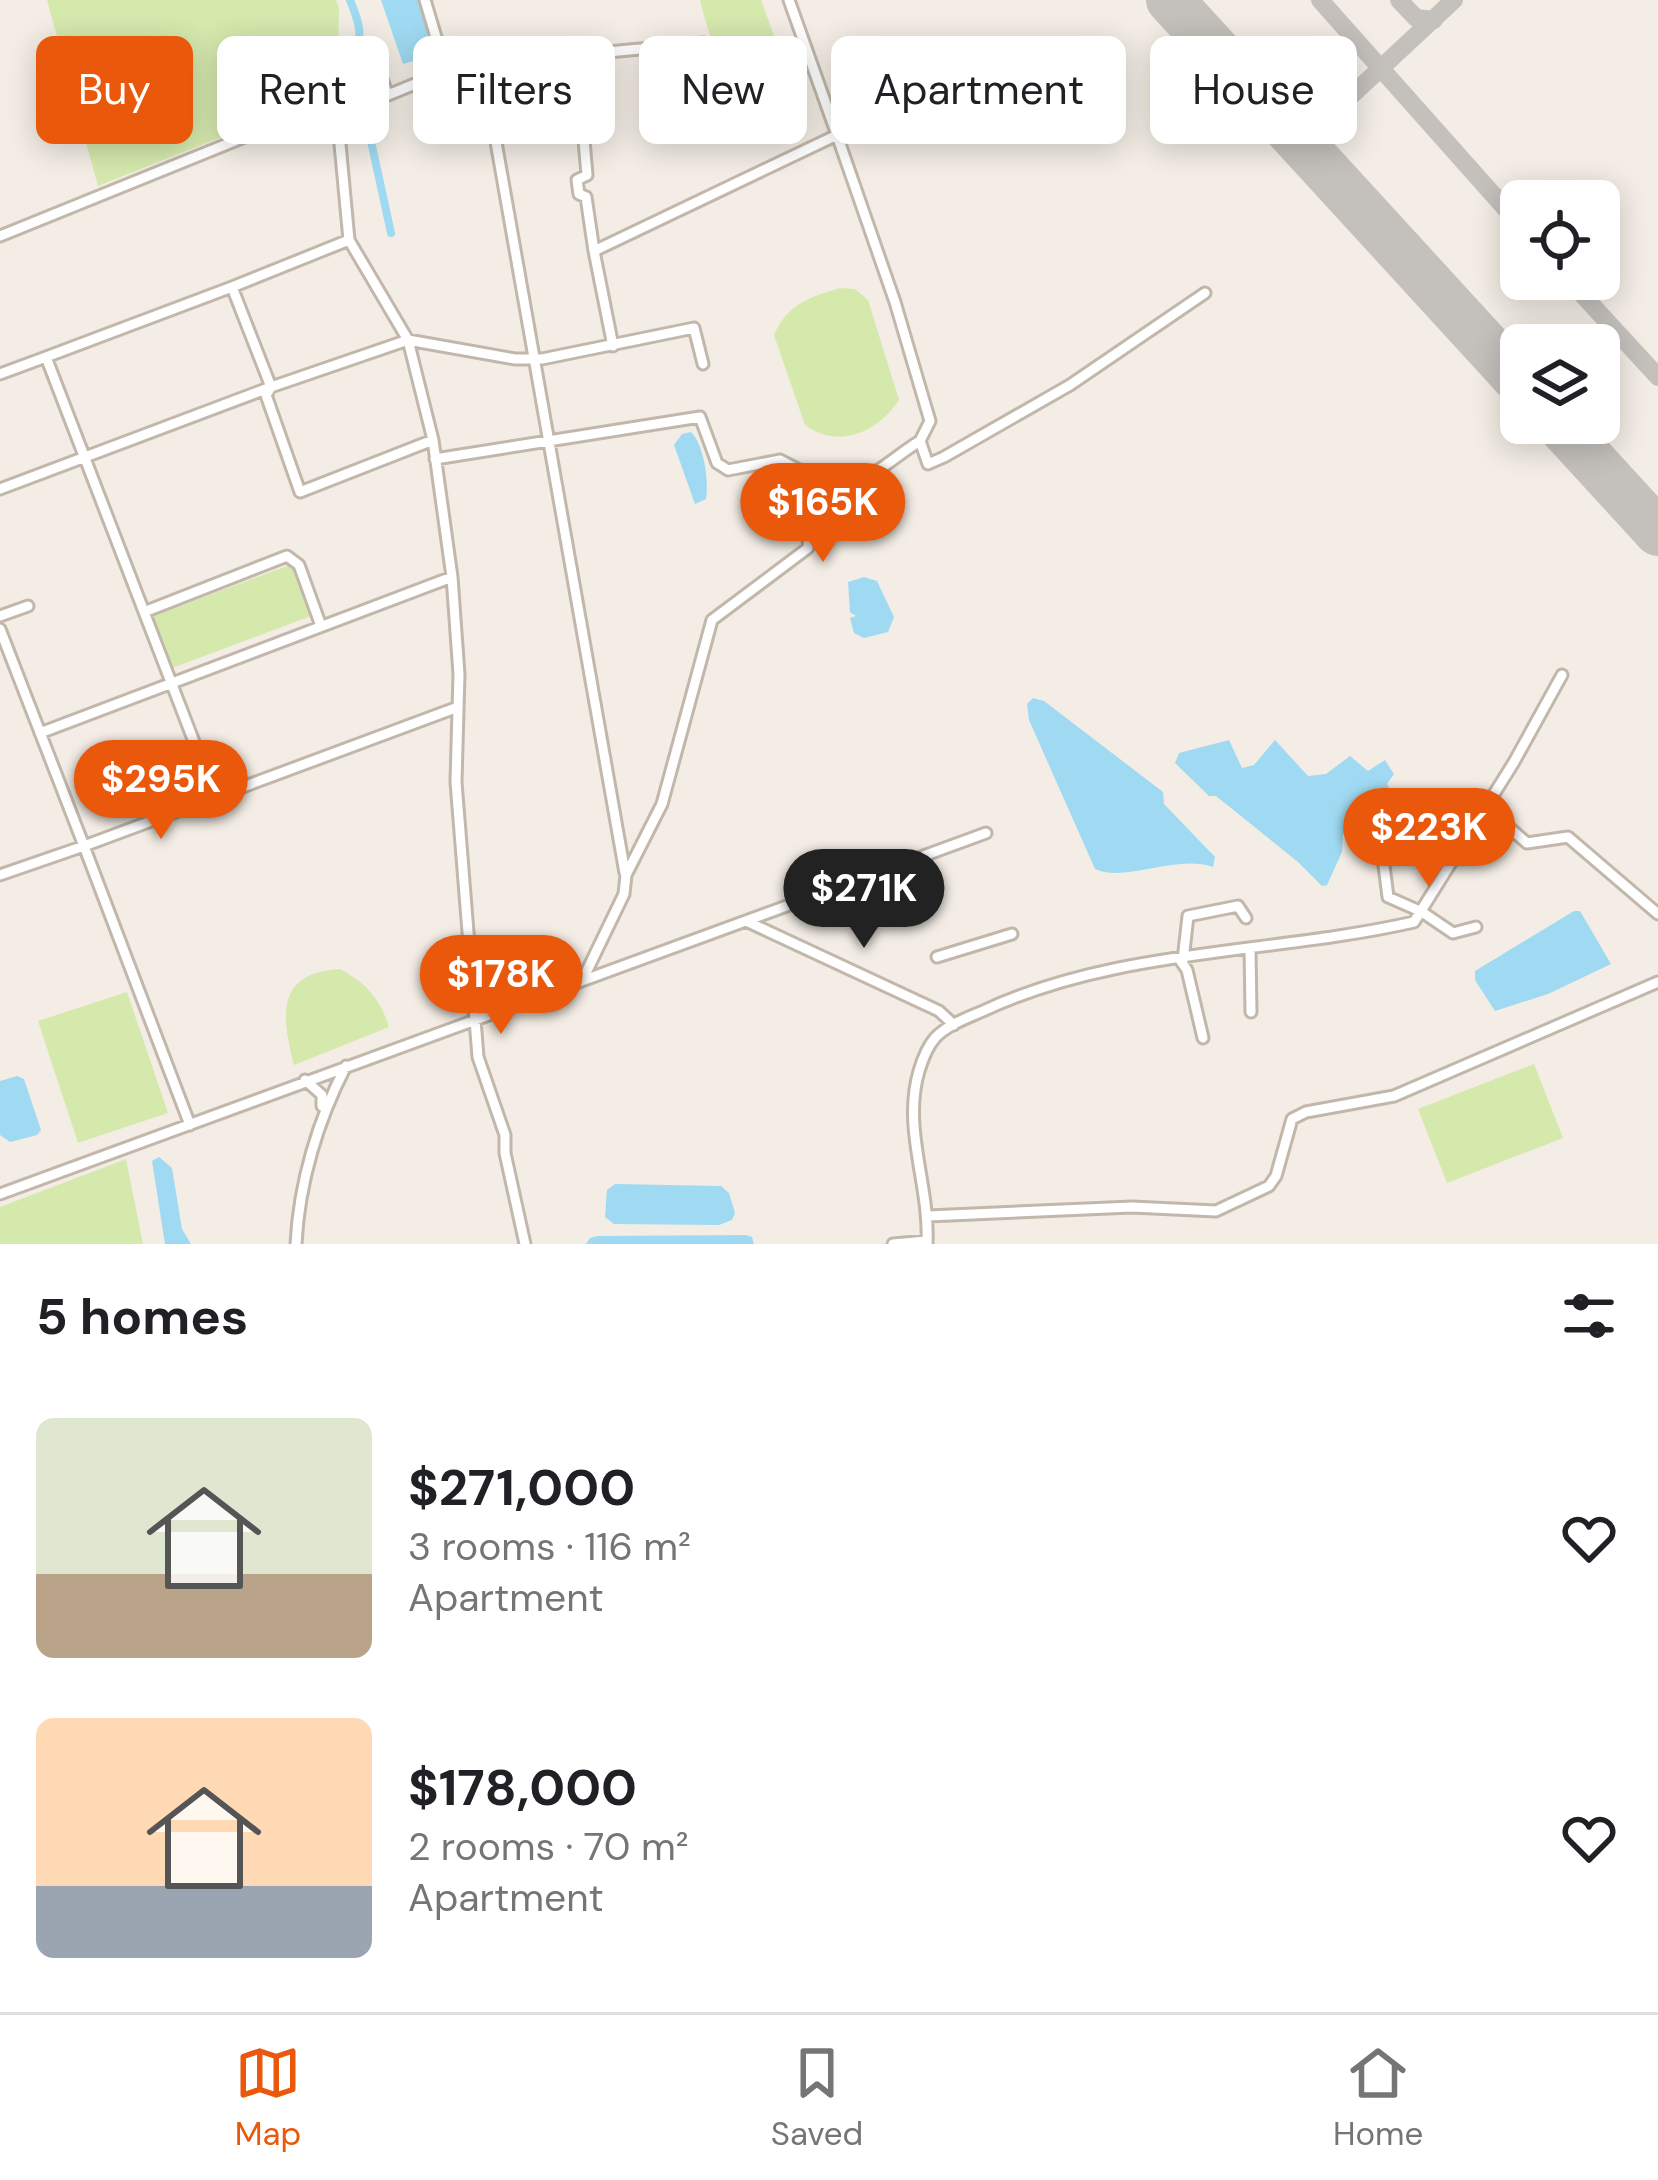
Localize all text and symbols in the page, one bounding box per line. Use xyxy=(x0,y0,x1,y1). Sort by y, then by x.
chip: Buy xyxy=(36,36,193,144)
chip: Rent xyxy=(217,36,389,144)
chip: Filters xyxy=(413,36,615,144)
chip: New xyxy=(639,36,807,144)
chip: Apartment xyxy=(831,36,1126,144)
chip: House xyxy=(1150,36,1357,144)
map controls xyxy=(1500,180,1620,444)
button: locate xyxy=(1500,180,1620,300)
button: layers xyxy=(1500,324,1620,444)
pin: $165K xyxy=(739,463,907,565)
text: $165K xyxy=(767,476,879,527)
pin: $295K xyxy=(77,740,245,842)
text: $295K xyxy=(101,753,221,804)
pin: $223K xyxy=(1345,788,1513,890)
text: $223K xyxy=(1370,801,1488,852)
pin: $271K xyxy=(780,849,948,951)
text: $271K xyxy=(810,862,918,913)
pin: $178K xyxy=(417,935,585,1037)
text: $178K xyxy=(447,948,555,999)
text: 5 homes xyxy=(36,1283,248,1350)
icon: filters xyxy=(1556,1283,1622,1349)
text: $271,000 xyxy=(408,1454,635,1521)
icon: home xyxy=(132,1466,276,1610)
icon: heart xyxy=(1556,1505,1622,1571)
text: 3 rooms · 116 m² xyxy=(408,1521,691,1572)
text: Apartment xyxy=(408,1572,604,1623)
text: $178,000 xyxy=(408,1754,637,1821)
icon: home xyxy=(132,1766,276,1910)
icon: heart xyxy=(1556,1805,1622,1871)
text: 2 rooms · 70 m² xyxy=(408,1821,689,1872)
text: Apartment xyxy=(408,1872,604,1923)
tab: Map xyxy=(235,2040,301,2155)
tab: Saved xyxy=(771,2040,863,2155)
tab: Home xyxy=(1333,2040,1423,2155)

